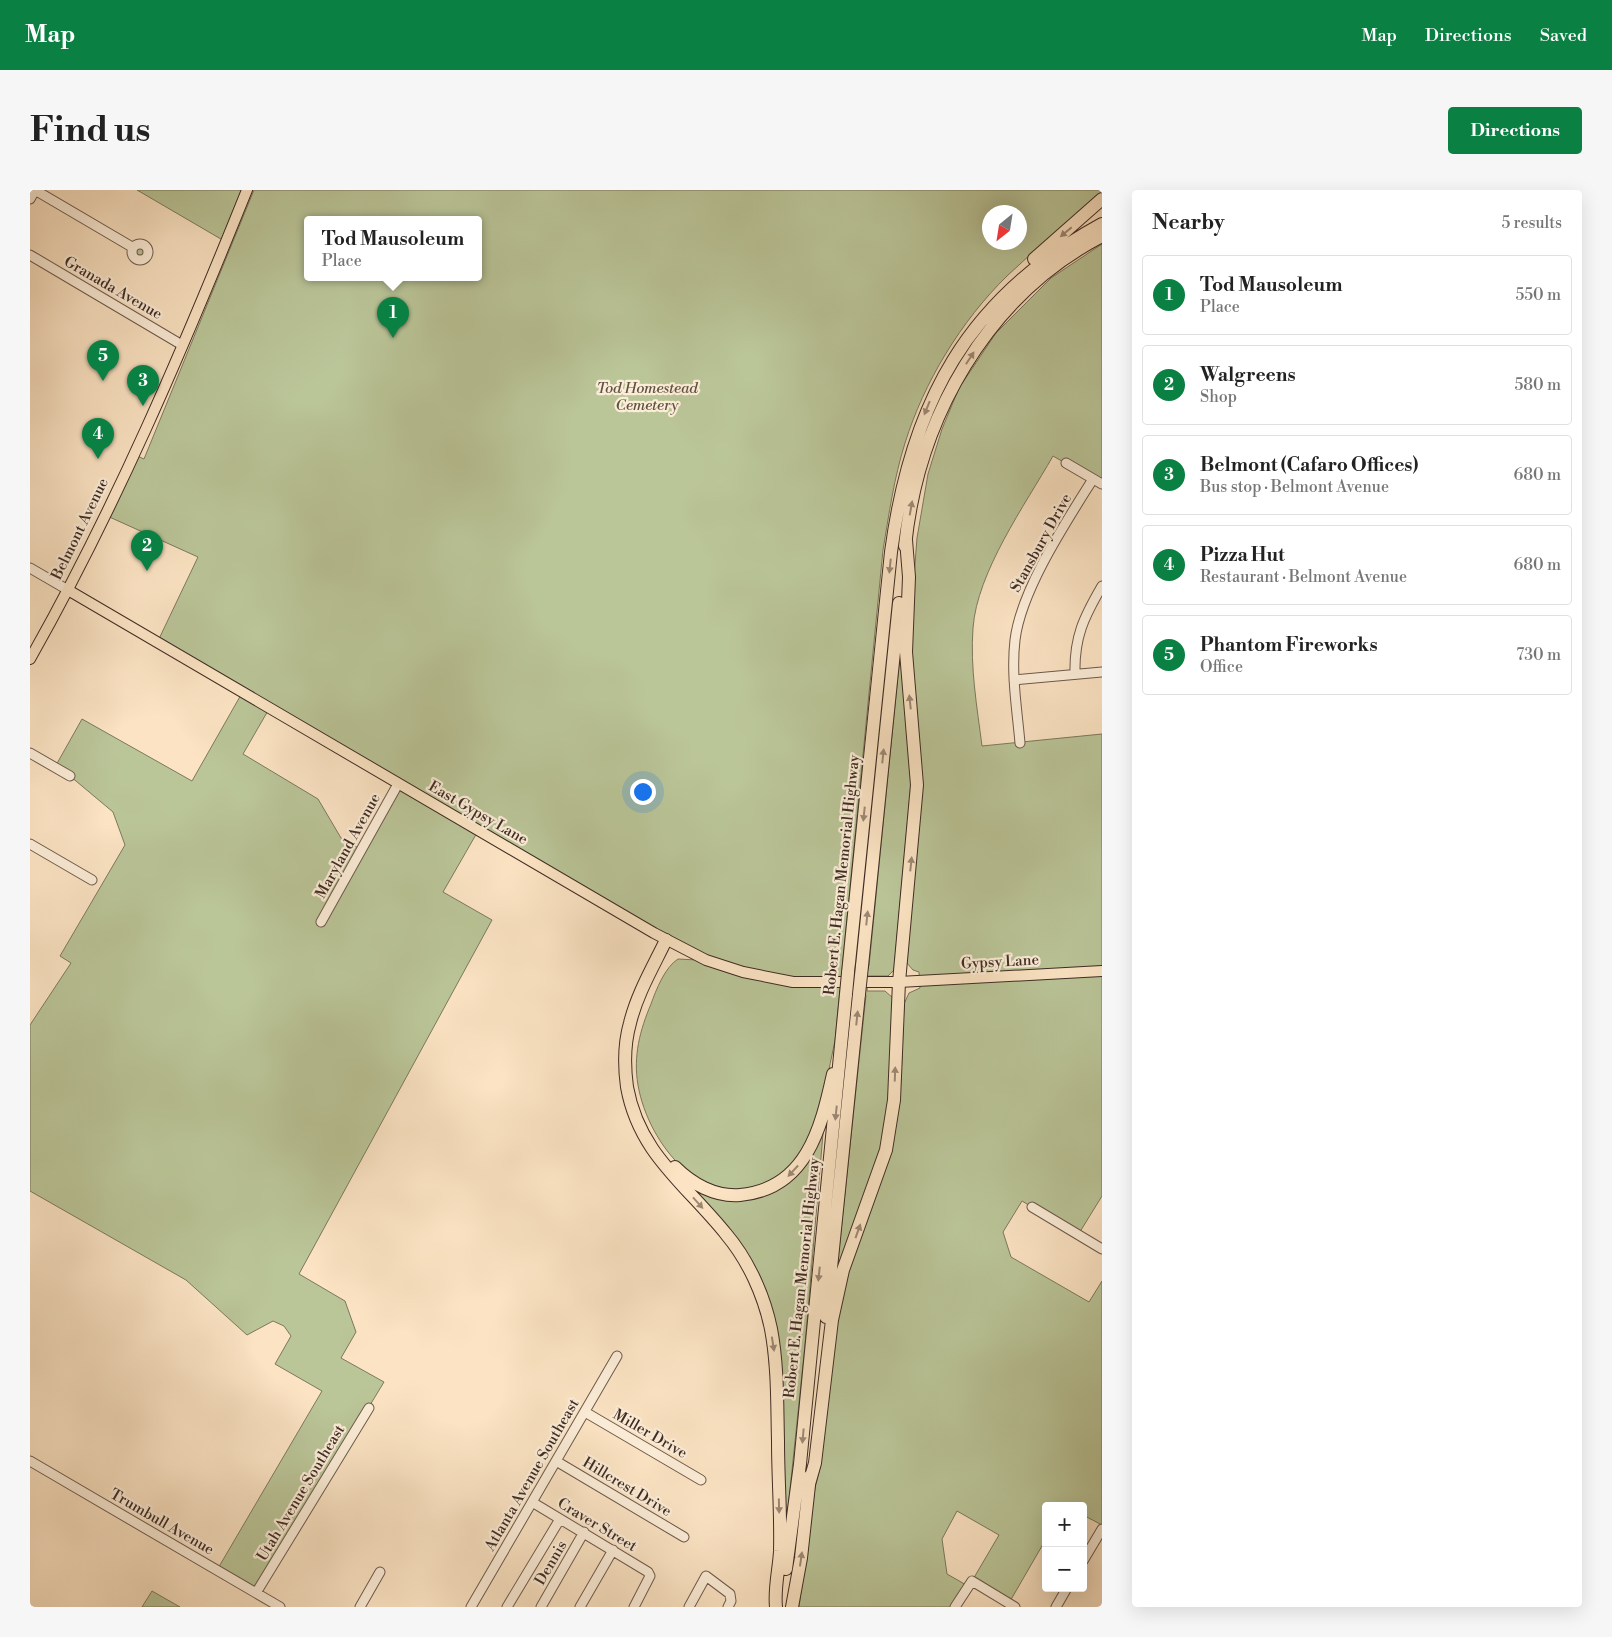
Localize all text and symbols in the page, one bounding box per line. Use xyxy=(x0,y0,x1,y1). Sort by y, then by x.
text: Map xyxy=(25,20,75,50)
text: Map xyxy=(1361,24,1397,47)
text: Directions xyxy=(1425,24,1512,47)
text: Saved xyxy=(1540,24,1587,47)
button: Directions xyxy=(1448,107,1582,154)
text: Find us xyxy=(30,109,150,152)
north arrow xyxy=(982,205,1027,250)
text: Nearby xyxy=(1152,210,1225,236)
text: 5 results xyxy=(1501,213,1562,233)
popup xyxy=(304,216,482,281)
one-way arrow xyxy=(1059,226,1072,237)
text: Tod Mausoleum xyxy=(322,227,464,251)
text: Place xyxy=(322,251,362,271)
street label: Granada Avenue xyxy=(61,252,165,324)
text: Tod Mausoleum xyxy=(1200,273,1342,297)
text: 1 xyxy=(1165,285,1173,305)
text: 550 m xyxy=(1515,285,1561,305)
pin: 1 xyxy=(377,297,409,338)
text: Place xyxy=(1200,297,1240,317)
pin: 5 xyxy=(87,340,119,381)
one-way arrow xyxy=(965,351,974,364)
text: Walgreens xyxy=(1200,363,1296,387)
pin: 3 xyxy=(127,365,159,406)
text: 2 xyxy=(1164,375,1174,395)
text: 580 m xyxy=(1514,375,1561,395)
park label: Tod Homestead Cemetery xyxy=(596,379,698,415)
text: Shop xyxy=(1200,387,1237,407)
one-way arrow xyxy=(923,401,931,416)
pin: 4 xyxy=(82,418,114,459)
text: Belmont (Cafaro Offices) xyxy=(1200,453,1418,477)
text: 3 xyxy=(1164,465,1174,485)
text: 680 m xyxy=(1514,465,1561,485)
street label: Belmont Avenue xyxy=(47,475,113,584)
text: Bus stop · Belmont Avenue xyxy=(1200,477,1389,497)
street label: Stansbury Drive xyxy=(1006,490,1076,596)
one-way arrow xyxy=(907,500,915,515)
pin: 2 xyxy=(131,530,163,571)
text: Pizza Hut xyxy=(1200,543,1285,567)
text: 4 xyxy=(1164,555,1174,575)
text: 680 m xyxy=(1514,555,1561,575)
one-way arrow xyxy=(886,558,894,574)
text: Restaurant · Belmont Avenue xyxy=(1200,567,1407,587)
text: Phantom Fireworks xyxy=(1200,633,1378,657)
text: 5 xyxy=(1164,645,1174,665)
text: 730 m xyxy=(1516,645,1561,665)
text: Office xyxy=(1200,657,1243,677)
one-way arrow xyxy=(906,694,914,710)
one-way arrow xyxy=(879,748,887,764)
street label: Robert E. Hagan Memorial Highway xyxy=(820,753,864,996)
street label: East Gypsy Lane xyxy=(425,777,531,849)
your location xyxy=(630,779,656,805)
street label: Maryland Avenue xyxy=(311,790,385,902)
one-way arrow xyxy=(860,807,868,823)
one-way arrow xyxy=(907,855,915,871)
one-way arrow xyxy=(863,909,871,925)
street label: Gypsy Lane xyxy=(960,950,1040,974)
one-way arrow xyxy=(853,1010,861,1026)
one-way arrow xyxy=(892,1066,900,1082)
one-way arrow xyxy=(831,1105,839,1121)
street label: Robert E. Hagan Memorial Highway xyxy=(780,1156,824,1399)
one-way arrow xyxy=(787,1165,799,1177)
one-way arrow xyxy=(692,1196,704,1208)
one-way arrow xyxy=(854,1224,862,1238)
one-way arrow xyxy=(815,1267,823,1283)
one-way arrow xyxy=(769,1336,777,1352)
street label: Atlanta Avenue Southeast xyxy=(480,1395,584,1555)
street label: Miller Drive xyxy=(610,1405,690,1463)
street label: Utah Avenue Southeast xyxy=(253,1421,350,1565)
one-way arrow xyxy=(799,1428,807,1444)
street label: Hillcrest Drive xyxy=(579,1453,675,1521)
street label: Trumbull Avenue xyxy=(107,1485,217,1559)
street label: Craver Street xyxy=(554,1494,641,1556)
one-way arrow xyxy=(775,1498,783,1514)
map controls xyxy=(1042,1502,1087,1592)
button: + xyxy=(1042,1502,1087,1547)
street label: Dennis xyxy=(531,1537,571,1589)
button: − xyxy=(1042,1547,1087,1592)
one-way arrow xyxy=(797,1551,805,1567)

